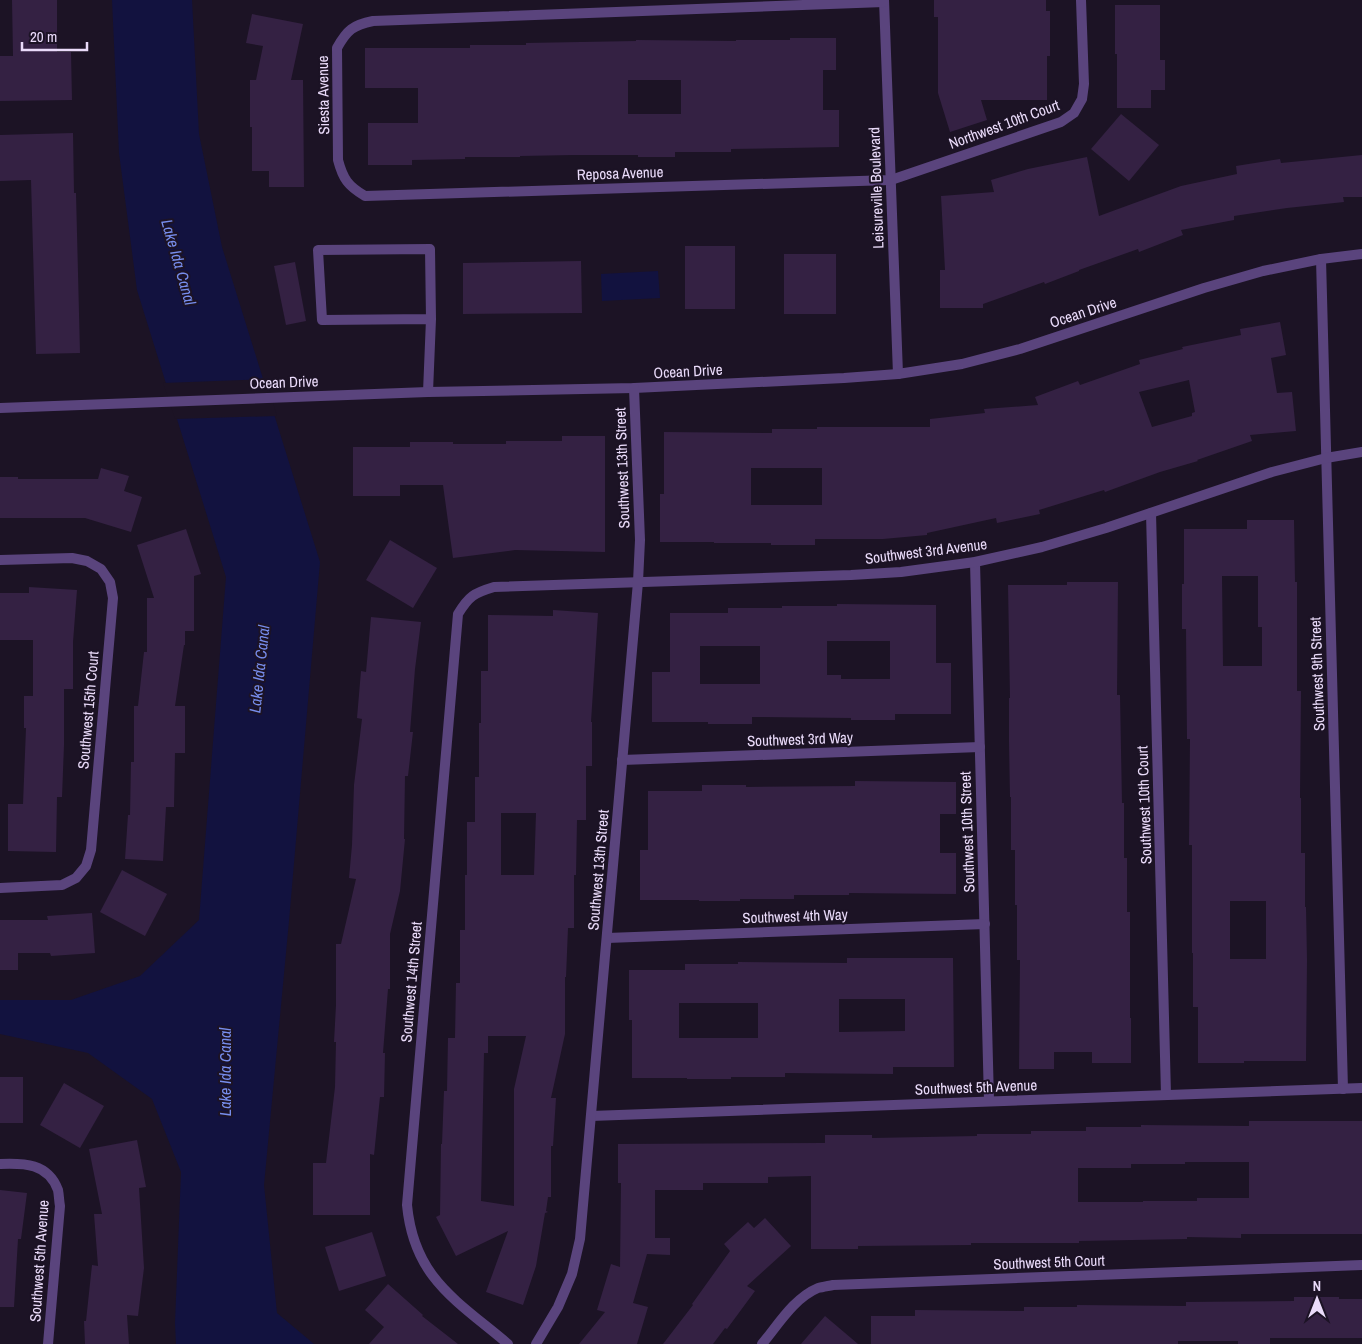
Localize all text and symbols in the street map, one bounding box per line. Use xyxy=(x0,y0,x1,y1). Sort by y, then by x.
scale bar xyxy=(22,20,88,52)
text: 20 m xyxy=(30,26,57,47)
street label: Siesta Avenue xyxy=(312,55,334,135)
street label: Northwest 10th Court xyxy=(946,94,1063,154)
street label: Leisureville Boulevard xyxy=(863,127,889,249)
street label: Reposa Avenue xyxy=(576,161,664,185)
water label: Lake Ida Canal xyxy=(156,217,202,308)
street label: Ocean Drive xyxy=(1047,291,1119,333)
street label: Ocean Drive xyxy=(653,359,723,383)
street label: Ocean Drive xyxy=(249,370,319,394)
street label: Southwest 13th Street xyxy=(609,407,635,529)
street label: Southwest 3rd Avenue xyxy=(864,533,988,569)
street label: Southwest 9th Street xyxy=(1304,616,1329,731)
water label: Lake Ida Canal xyxy=(243,623,275,714)
street label: Southwest 15th Court xyxy=(72,650,104,770)
street label: Southwest 3rd Way xyxy=(747,727,854,751)
street label: Southwest 10th Court xyxy=(1131,745,1157,864)
street label: Southwest 10th Street xyxy=(954,771,980,893)
street label: Southwest 13th Street xyxy=(582,808,614,931)
street label: Southwest 4th Way xyxy=(742,904,849,928)
street label: Southwest 14th Street xyxy=(395,920,427,1043)
water label: Lake Ida Canal xyxy=(214,1027,236,1116)
street label: Southwest 5th Avenue xyxy=(915,1074,1038,1100)
street label: Southwest 5th Avenue xyxy=(24,1199,54,1323)
street label: Southwest 5th Court xyxy=(993,1250,1106,1274)
north arrow xyxy=(1292,1274,1342,1324)
text: N xyxy=(1313,1277,1321,1295)

